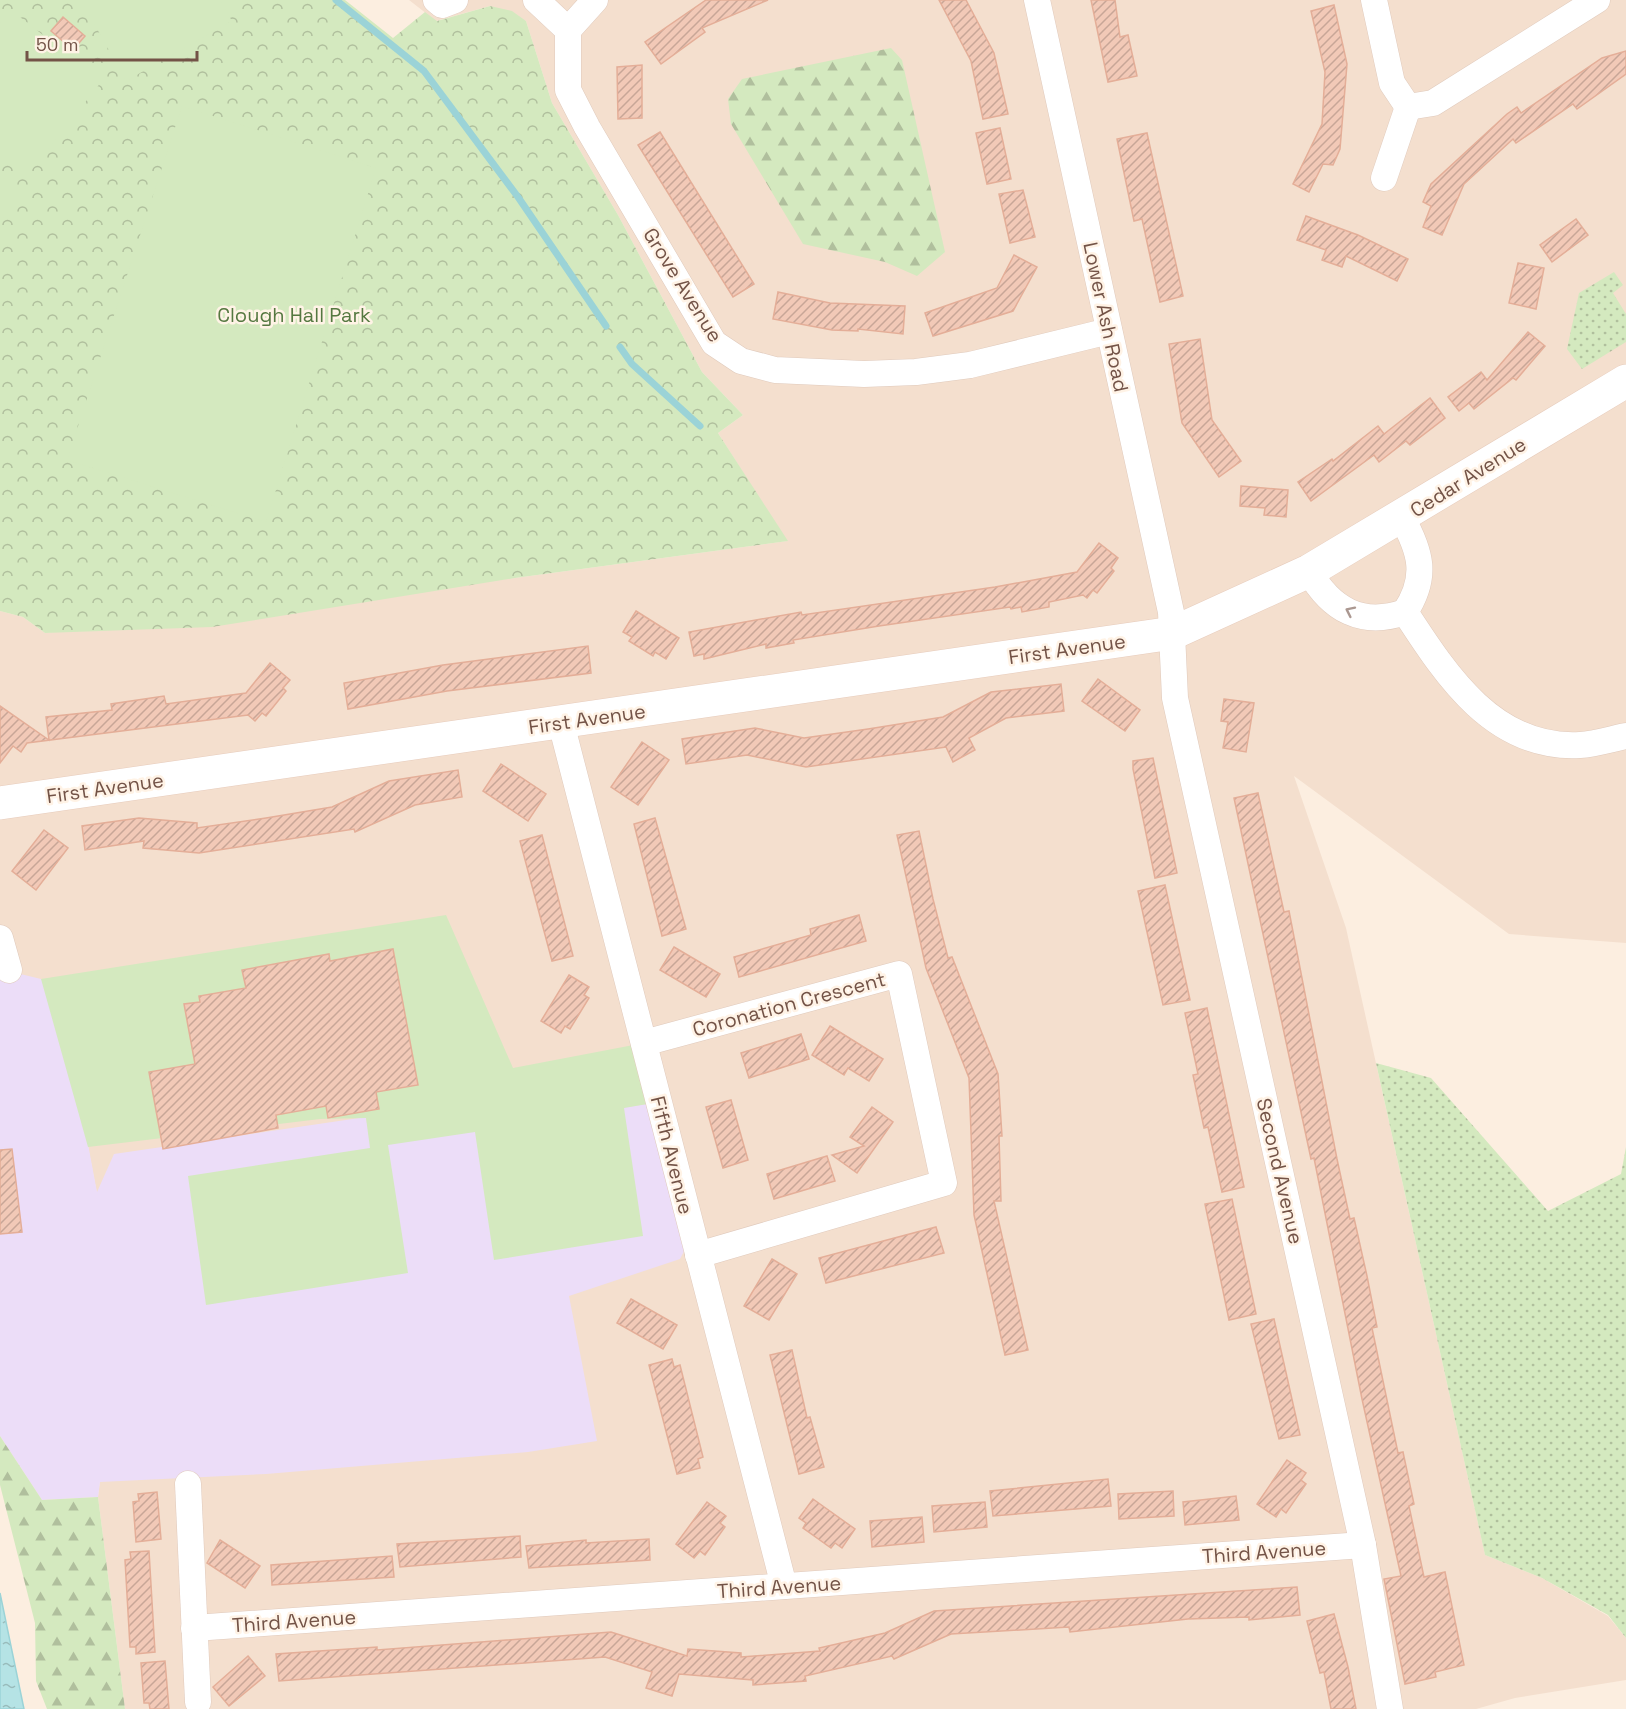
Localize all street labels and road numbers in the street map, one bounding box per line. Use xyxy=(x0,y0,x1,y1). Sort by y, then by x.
street label: Grove Avenue xyxy=(638,223,728,347)
street label: Lower Ash Road xyxy=(1077,240,1135,394)
street label: Cedar Avenue xyxy=(1405,431,1531,523)
street label: First Avenue xyxy=(1007,628,1127,670)
street label: First Avenue xyxy=(527,698,647,740)
street label: First Avenue xyxy=(45,767,165,809)
street label: Coronation Crescent xyxy=(689,966,889,1042)
street label: Fifth Avenue xyxy=(645,1093,699,1217)
street label: Second Avenue xyxy=(1251,1095,1309,1247)
street label: Third Avenue xyxy=(1201,1535,1327,1569)
street label: Third Avenue xyxy=(716,1570,842,1604)
street label: Third Avenue xyxy=(231,1604,357,1638)

